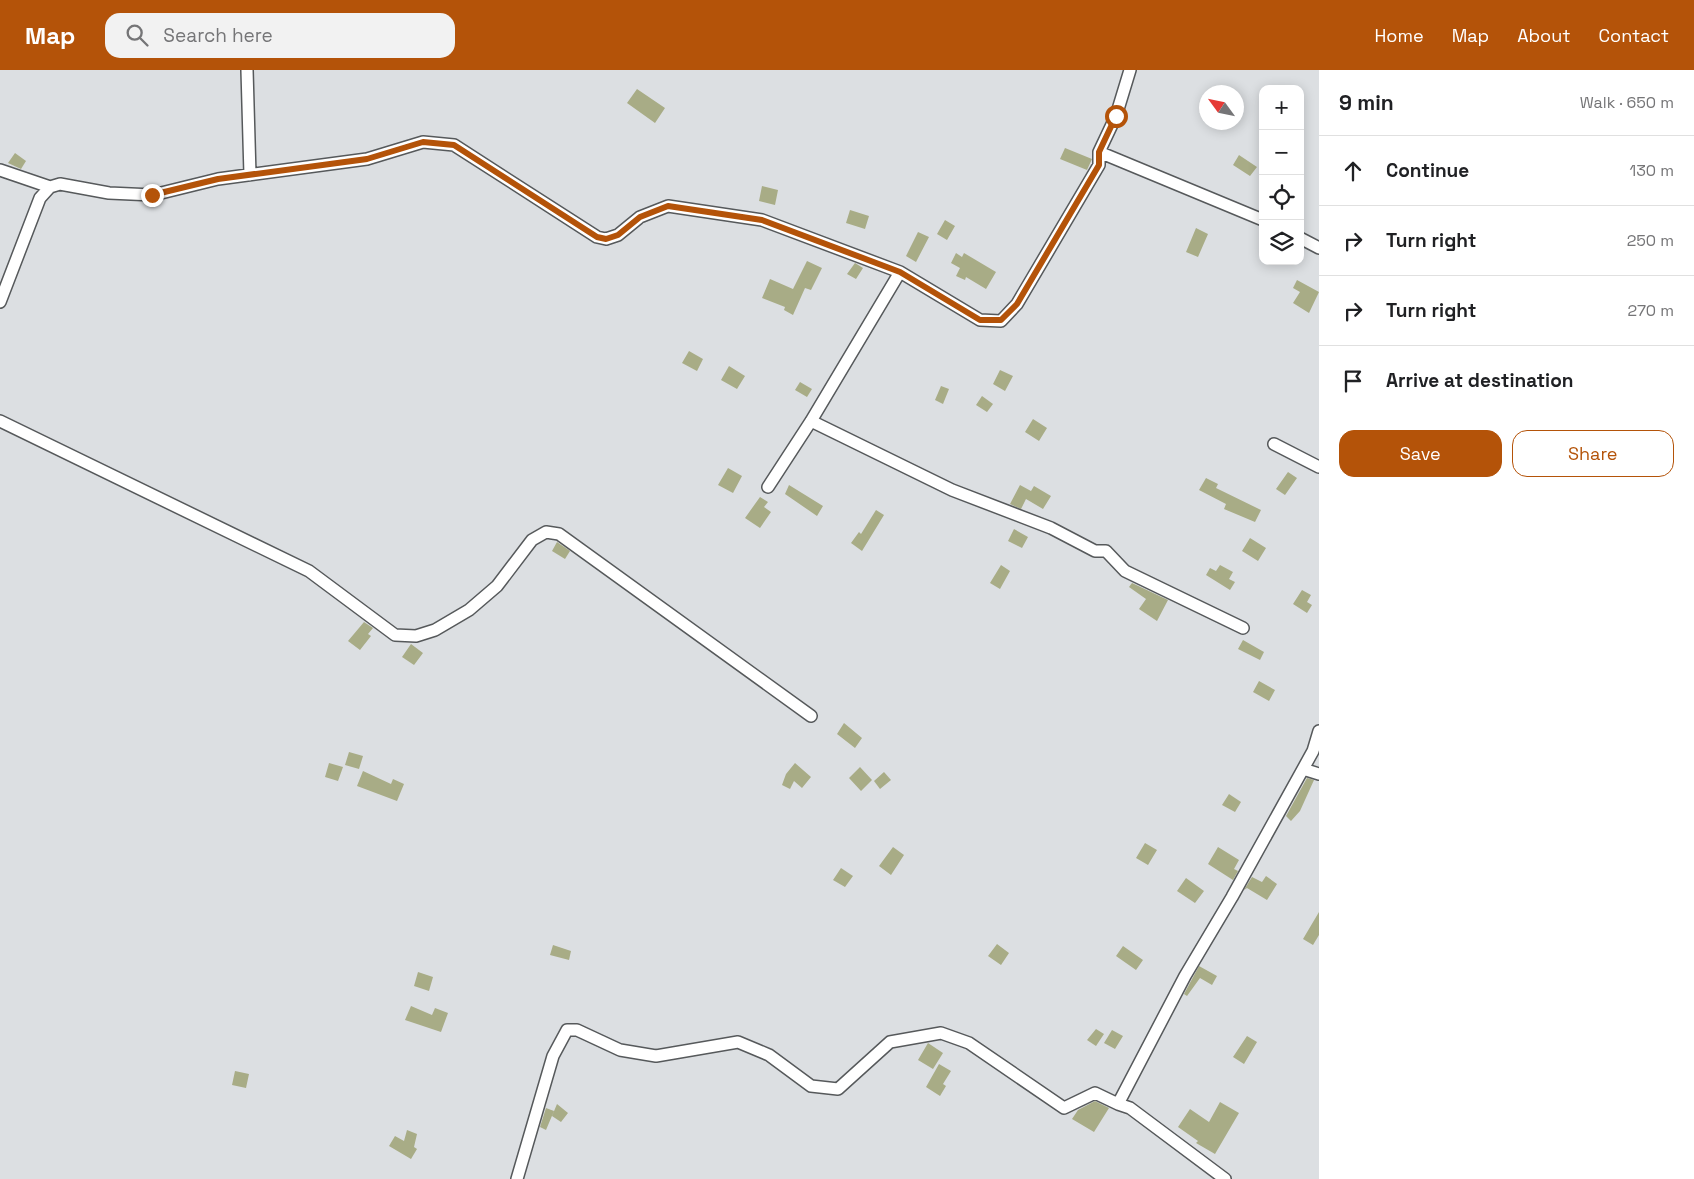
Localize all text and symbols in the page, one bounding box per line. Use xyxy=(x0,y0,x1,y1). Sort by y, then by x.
search box xyxy=(105,13,455,58)
text: Map xyxy=(25,20,75,51)
icon: search xyxy=(123,21,151,49)
text: Search here xyxy=(163,23,273,48)
text: Home xyxy=(1375,24,1424,47)
text: Map xyxy=(1452,24,1489,47)
text: About xyxy=(1517,24,1571,47)
text: Contact xyxy=(1599,24,1669,47)
north arrow xyxy=(1199,85,1244,130)
map controls xyxy=(1259,85,1304,265)
button: + xyxy=(1259,85,1304,130)
text: 9 min xyxy=(1339,89,1394,116)
text: Walk · 650 m xyxy=(1580,92,1674,113)
route start xyxy=(1105,105,1128,128)
button: − xyxy=(1259,130,1304,175)
icon: ahead xyxy=(1339,157,1367,185)
text: Continue xyxy=(1386,158,1469,183)
text: 130 m xyxy=(1630,160,1674,181)
button: locate xyxy=(1259,175,1304,220)
route end xyxy=(141,184,164,207)
button: layers xyxy=(1259,220,1304,265)
icon: right xyxy=(1339,227,1367,255)
text: Turn right xyxy=(1386,228,1476,253)
text: 250 m xyxy=(1627,230,1674,251)
icon: right xyxy=(1339,297,1367,325)
text: Turn right xyxy=(1386,298,1476,323)
text: 270 m xyxy=(1627,300,1674,321)
icon: arrive xyxy=(1339,367,1367,395)
text: Arrive at destination xyxy=(1386,368,1574,393)
button: Save xyxy=(1339,430,1502,477)
button: Share xyxy=(1512,430,1674,477)

